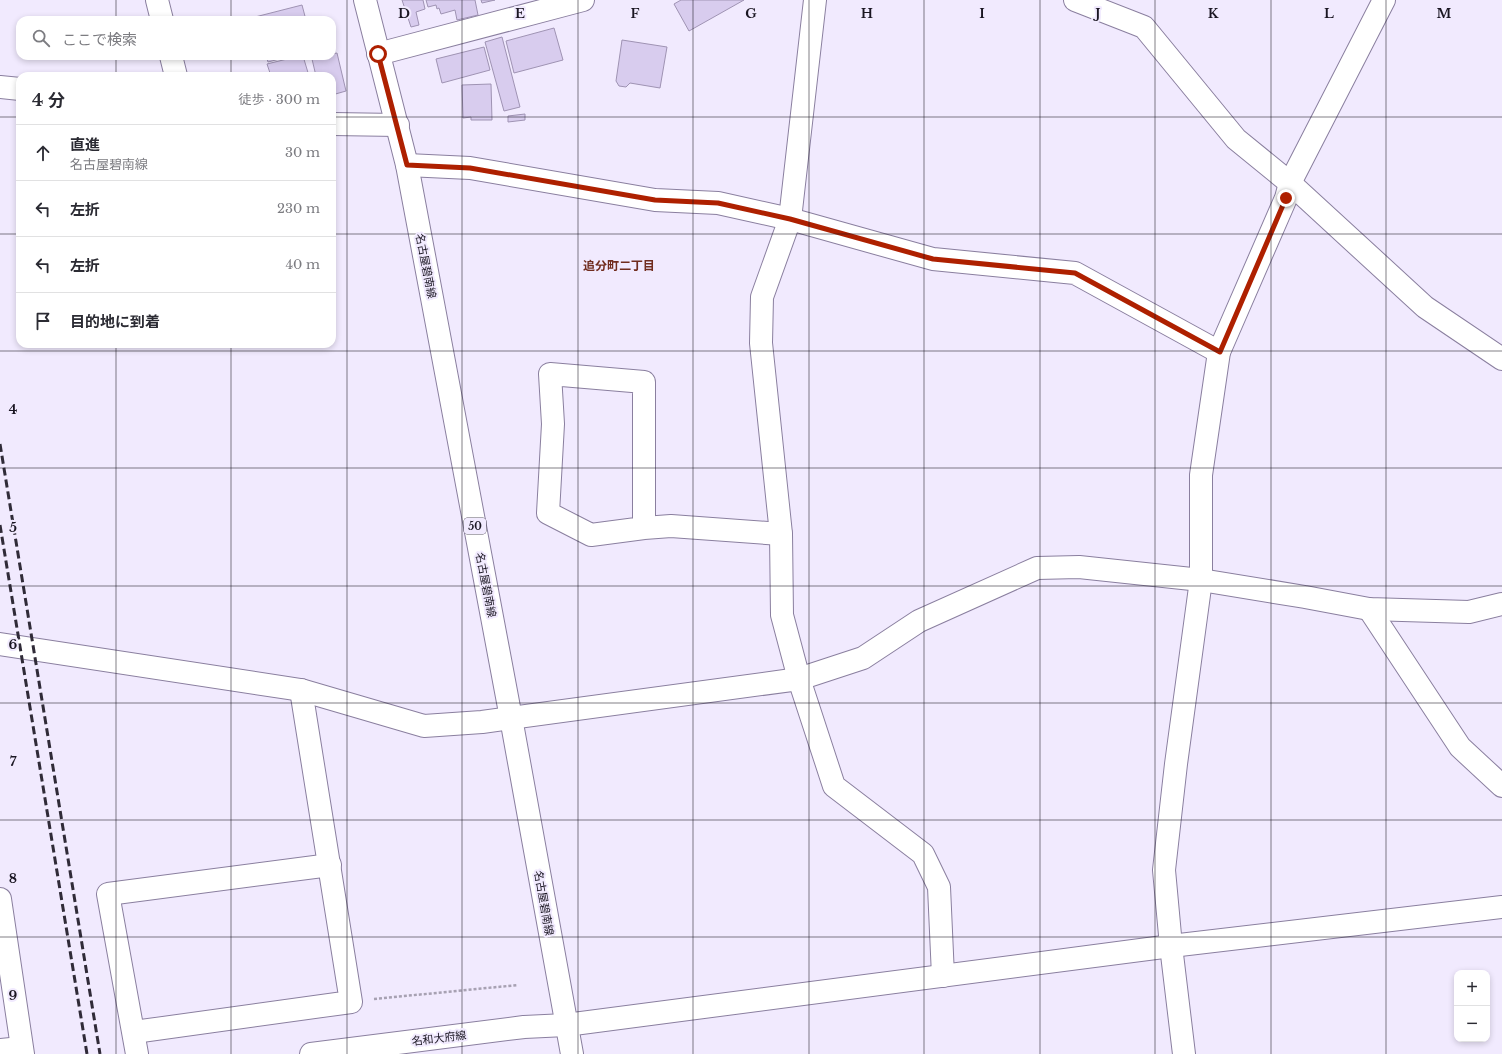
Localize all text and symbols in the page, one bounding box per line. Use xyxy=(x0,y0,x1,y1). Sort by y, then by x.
text: D xyxy=(398,5,410,22)
text: E xyxy=(515,5,525,22)
text: F xyxy=(631,5,640,22)
text: G xyxy=(745,5,757,22)
text: H xyxy=(861,5,873,22)
text: I xyxy=(979,5,985,22)
text: J xyxy=(1092,5,1101,22)
text: K xyxy=(1208,5,1219,22)
text: L xyxy=(1324,5,1334,22)
text: M xyxy=(1437,5,1452,22)
search box xyxy=(16,16,336,60)
icon: search xyxy=(30,27,52,49)
text: ここで検索 xyxy=(62,30,137,49)
route start xyxy=(369,45,387,63)
text: 4 分 xyxy=(32,90,65,111)
text: 徒歩 · 300 m xyxy=(239,91,320,108)
text: 直進 xyxy=(70,135,100,154)
icon: ahead xyxy=(32,142,54,164)
text: 30 m xyxy=(285,144,320,161)
text: 名古屋碧南線 xyxy=(70,156,148,173)
route end xyxy=(1277,189,1295,207)
icon: left xyxy=(32,198,54,220)
text: 左折 xyxy=(70,200,100,219)
text: 230 m xyxy=(277,200,320,217)
street label: 名古屋碧南線 xyxy=(413,232,439,300)
icon: left xyxy=(32,254,54,276)
text: 左折 xyxy=(70,256,100,275)
text: 40 m xyxy=(285,256,320,273)
district label: 追分町二丁目 xyxy=(583,258,655,273)
icon: arrive xyxy=(32,310,54,332)
text: 目的地に到着 xyxy=(70,312,160,331)
text: 4 xyxy=(9,401,18,418)
road number: 50 xyxy=(464,518,486,534)
text: 5 xyxy=(9,519,17,536)
street label: 名古屋碧南線 xyxy=(473,551,499,619)
text: 6 xyxy=(9,636,18,653)
text: 7 xyxy=(10,753,17,770)
street label: 名古屋碧南線 xyxy=(531,869,557,937)
text: 8 xyxy=(9,870,17,887)
map controls xyxy=(1454,970,1490,1042)
button: + xyxy=(1454,970,1490,1006)
text: 9 xyxy=(9,987,18,1004)
button: − xyxy=(1454,1006,1490,1042)
street label: 名和大府線 xyxy=(411,1028,467,1048)

